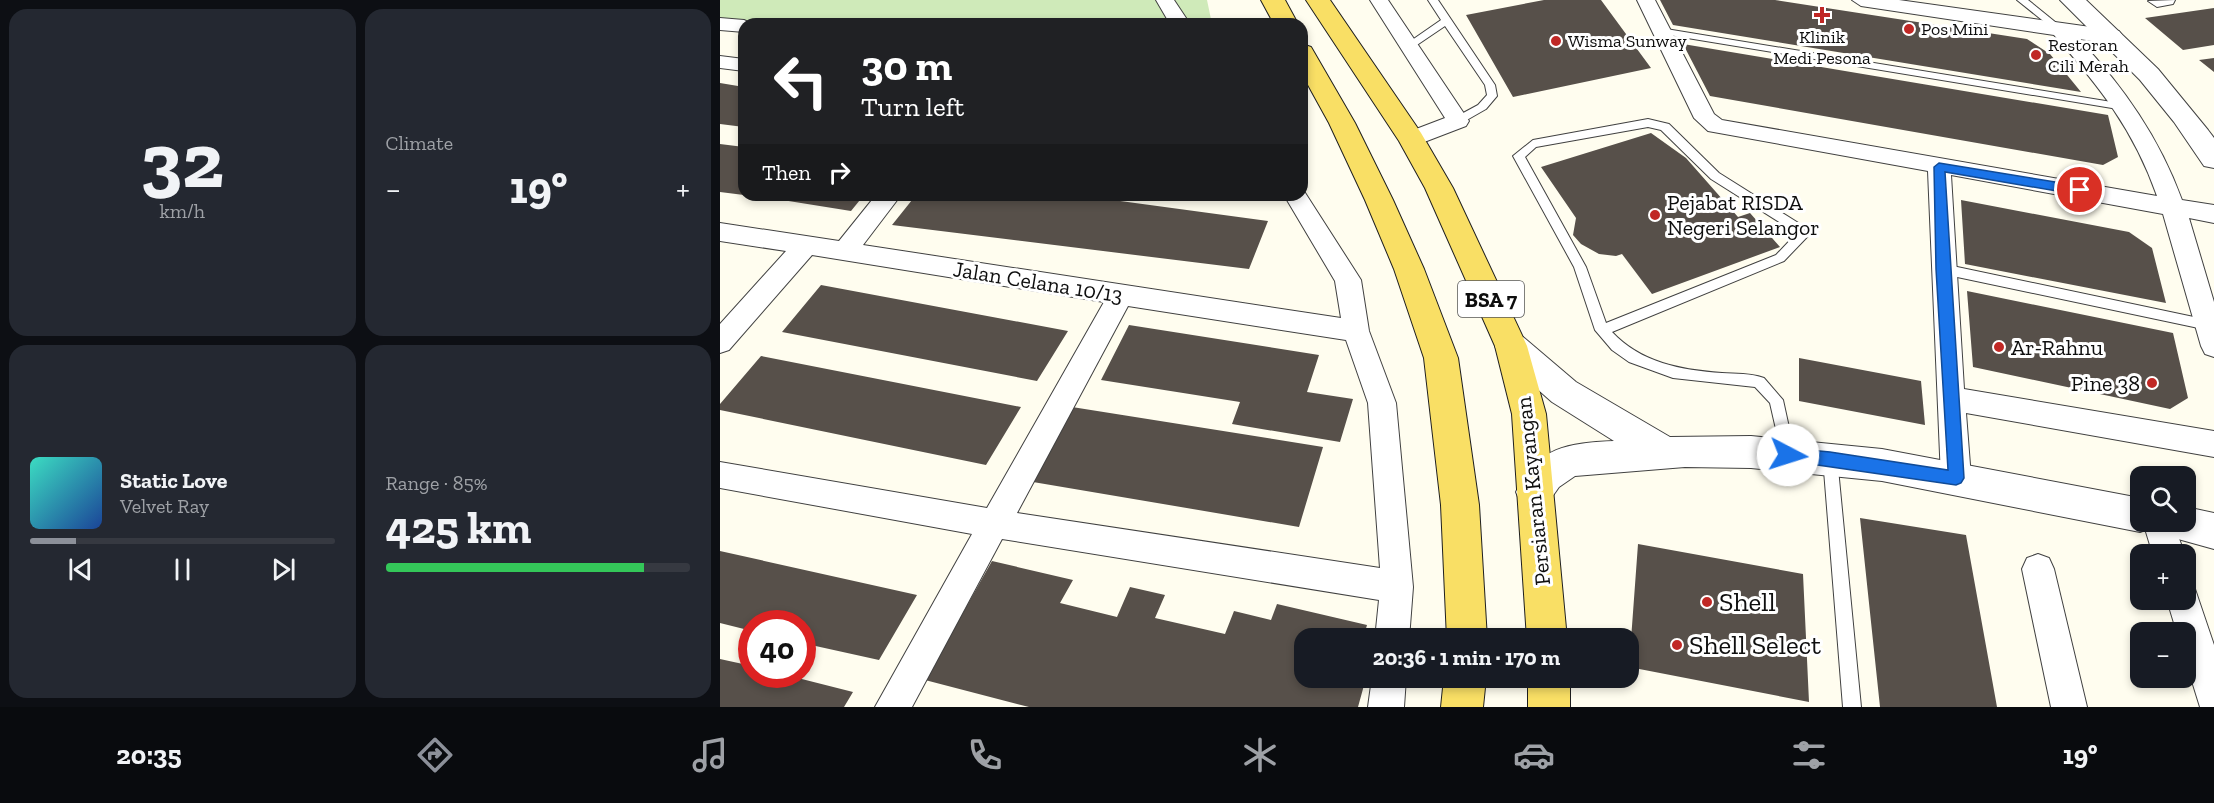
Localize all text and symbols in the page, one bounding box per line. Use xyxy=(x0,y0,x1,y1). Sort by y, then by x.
marker: Klinik Medi Pesona xyxy=(1813,6,1831,24)
place label: Pos Mini xyxy=(1921,18,1988,40)
marker: Pos Mini xyxy=(1902,22,1916,36)
place label: Klinik Medi Pesona xyxy=(1773,26,1871,69)
place label: Wisma Sunway xyxy=(1568,30,1688,52)
marker: Wisma Sunway xyxy=(1549,34,1563,48)
place label: Restoran Cili Merah xyxy=(2048,34,2129,77)
text: 30 m xyxy=(861,40,952,91)
icon: left xyxy=(762,42,840,120)
marker: Restoran Cili Merah xyxy=(2029,48,2043,62)
text: Turn left xyxy=(861,91,964,123)
text: 32 xyxy=(141,113,224,207)
text: Climate xyxy=(386,131,453,155)
icon: right xyxy=(823,156,856,189)
text: Then xyxy=(762,159,811,186)
text: 19° xyxy=(509,161,568,215)
pin xyxy=(2054,164,2105,215)
text: − xyxy=(386,169,401,208)
text: + xyxy=(676,169,690,208)
icon: arrive xyxy=(2063,173,2096,206)
place label: Pejabat RISDA Negeri Selangor xyxy=(1667,189,1820,241)
text: km/h xyxy=(159,199,205,223)
marker: Pejabat RISDA Negeri Selangor xyxy=(1648,208,1662,222)
street label: Jalan Celana 10/13 xyxy=(951,255,1125,309)
road number: BSA 7 xyxy=(1458,281,1524,317)
place label: Ar-Rahnu xyxy=(2011,334,2104,361)
marker: Ar-Rahnu xyxy=(1992,340,2006,354)
place label: Pine 38 xyxy=(2071,370,2140,397)
marker: Pine 38 xyxy=(2145,376,2159,390)
street label: Persiaran Kayangan xyxy=(1510,395,1556,587)
position arrow xyxy=(1756,423,1820,487)
map controls xyxy=(2130,466,2196,688)
button: search xyxy=(2130,466,2196,532)
text: Static Love xyxy=(120,467,227,494)
text: Range · 85% xyxy=(386,471,488,495)
text: Velvet Ray xyxy=(120,494,209,518)
text: 425 km xyxy=(386,501,532,555)
button: + xyxy=(2130,544,2196,610)
icon: previous xyxy=(64,553,97,586)
icon: pause xyxy=(166,553,199,586)
icon: next xyxy=(267,553,300,586)
place label: Shell xyxy=(1719,586,1776,618)
marker: Shell xyxy=(1700,595,1714,609)
speed limit sign: 40 xyxy=(738,610,816,688)
button: − xyxy=(2130,622,2196,688)
place label: Shell Select xyxy=(1689,629,1821,661)
marker: Shell Select xyxy=(1670,638,1684,652)
text: 20:36 · 1 min · 170 m xyxy=(1373,644,1560,671)
icon: directions xyxy=(414,734,456,776)
icon: music xyxy=(689,734,731,776)
icon: phone xyxy=(964,734,1006,776)
icon: climate xyxy=(1239,734,1281,776)
icon: car xyxy=(1513,734,1555,776)
icon: filters xyxy=(1788,734,1830,776)
text: 20:35 xyxy=(116,739,182,771)
text: 19° xyxy=(2063,739,2098,771)

